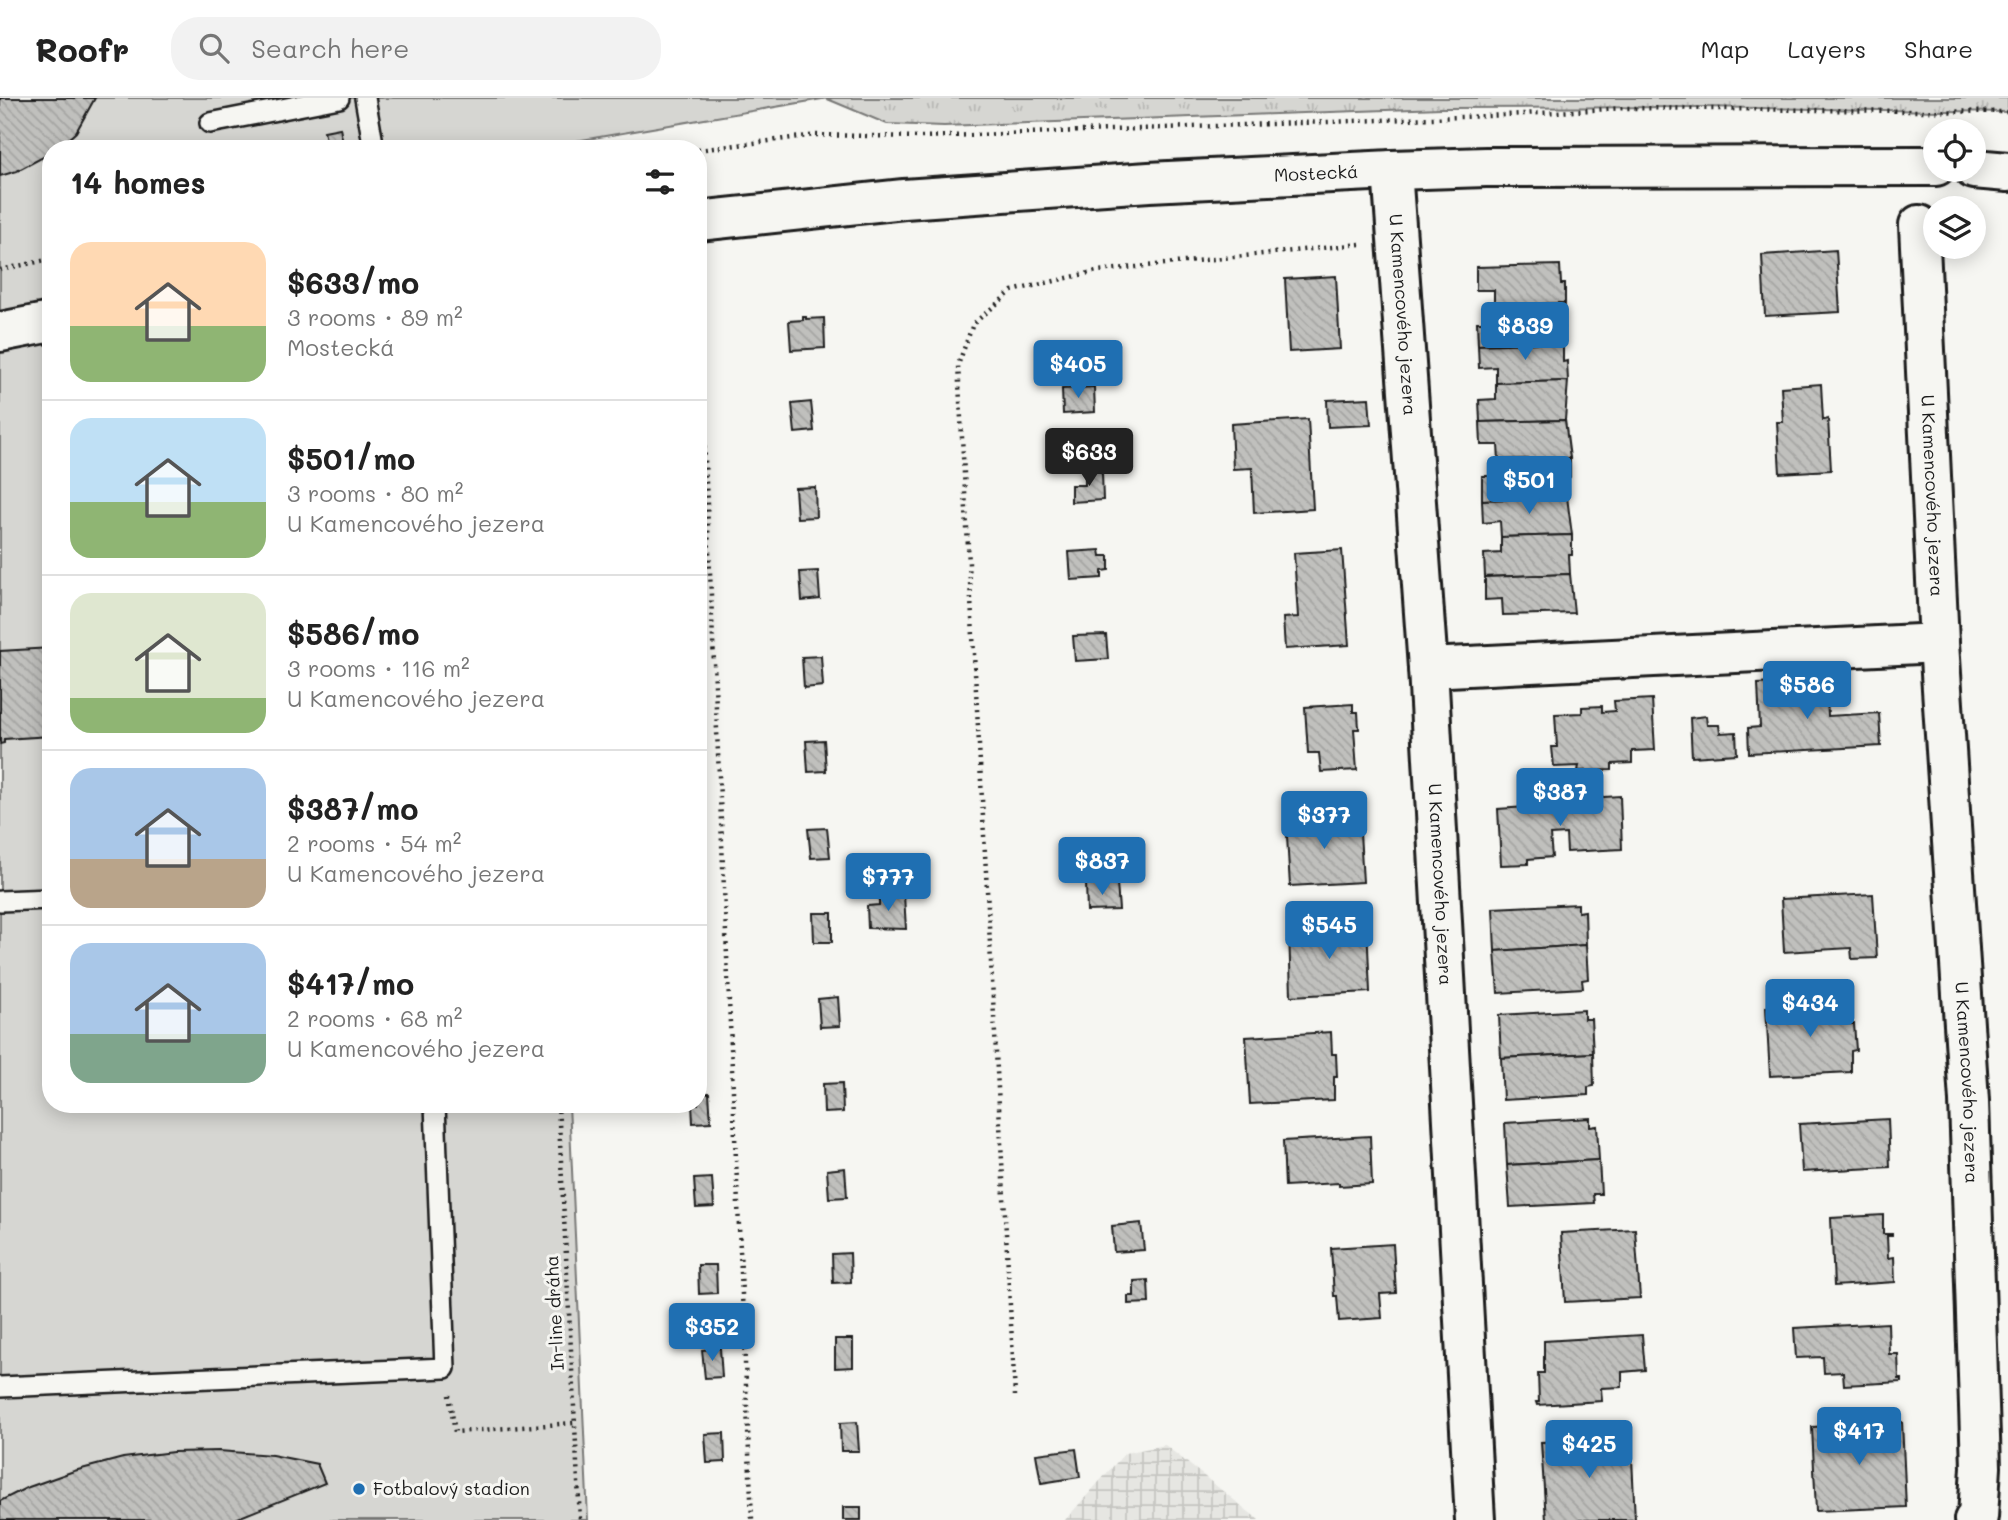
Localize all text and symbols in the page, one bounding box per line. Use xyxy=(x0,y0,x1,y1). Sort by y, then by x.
search box xyxy=(171,17,661,80)
text: Roofr xyxy=(35,27,129,70)
icon: search xyxy=(195,29,233,67)
text: Search here xyxy=(251,31,409,65)
text: Map xyxy=(1701,33,1749,64)
text: Layers xyxy=(1787,33,1866,64)
text: Share xyxy=(1904,33,1973,64)
map controls xyxy=(1923,119,1986,259)
button: locate xyxy=(1923,119,1986,182)
street label: Mostecká xyxy=(1273,159,1359,187)
text: 14 homes xyxy=(70,162,206,202)
icon: filters xyxy=(641,163,679,201)
button: layers xyxy=(1923,196,1986,259)
street label: U Kamencového jezera xyxy=(1384,213,1423,416)
text: $633/mo xyxy=(287,262,419,302)
icon: home xyxy=(126,270,210,354)
text: 3 rooms · 89 m² xyxy=(287,302,463,332)
pin: $839 xyxy=(1484,302,1566,362)
text: $839 xyxy=(1497,310,1553,340)
text: Mostecká xyxy=(287,332,395,362)
pin: $405 xyxy=(1037,341,1119,400)
text: $405 xyxy=(1049,348,1107,378)
street label: U Kamencového jezera xyxy=(1916,394,1950,597)
pin: $633 xyxy=(1048,428,1130,488)
text: $633 xyxy=(1061,436,1117,466)
text: $501/mo xyxy=(287,438,415,478)
icon: home xyxy=(126,446,210,530)
pin: $501 xyxy=(1488,456,1570,516)
text: $501 xyxy=(1503,464,1555,494)
text: 3 rooms · 80 m² xyxy=(287,478,463,508)
text: U Kamencového jezera xyxy=(287,508,545,538)
text: $586/mo xyxy=(287,613,419,653)
icon: home xyxy=(126,621,210,705)
text: 3 rooms · 116 m² xyxy=(287,653,470,683)
pin: $586 xyxy=(1766,662,1848,721)
text: $586 xyxy=(1779,669,1835,699)
text: U Kamencového jezera xyxy=(287,683,545,713)
pin: $387 xyxy=(1519,768,1601,828)
text: $387 xyxy=(1532,776,1588,806)
street label: U Kamencového jezera xyxy=(1423,783,1458,986)
text: $387/mo xyxy=(287,788,418,828)
pin: $377 xyxy=(1283,792,1365,851)
icon: home xyxy=(126,796,210,880)
text: $377 xyxy=(1297,799,1351,829)
text: 2 rooms · 54 m² xyxy=(287,828,462,858)
pin: $837 xyxy=(1061,838,1143,897)
text: $837 xyxy=(1074,845,1130,875)
pin: $777 xyxy=(847,854,929,913)
text: U Kamencového jezera xyxy=(287,858,545,888)
text: $777 xyxy=(862,861,914,891)
pin: $545 xyxy=(1288,902,1370,961)
text: $545 xyxy=(1301,909,1357,939)
text: $417/mo xyxy=(287,963,414,1003)
icon: home xyxy=(126,971,210,1055)
pin: $434 xyxy=(1769,979,1851,1039)
street label: U Kamencového jezera xyxy=(1950,981,1985,1184)
text: $434 xyxy=(1781,987,1839,1017)
text: 2 rooms · 68 m² xyxy=(287,1003,462,1033)
text: U Kamencového jezera xyxy=(287,1033,545,1063)
street label: In-line dráha xyxy=(539,1255,569,1371)
pin: $352 xyxy=(671,1304,753,1363)
text: $352 xyxy=(685,1311,739,1341)
pin: $417 xyxy=(1818,1408,1900,1467)
text: $417 xyxy=(1833,1415,1885,1445)
pin: $425 xyxy=(1548,1420,1630,1480)
text: $425 xyxy=(1561,1428,1617,1458)
place label: Fotbalový stadion xyxy=(373,1476,530,1500)
marker: Fotbalový stadion xyxy=(351,1481,367,1497)

